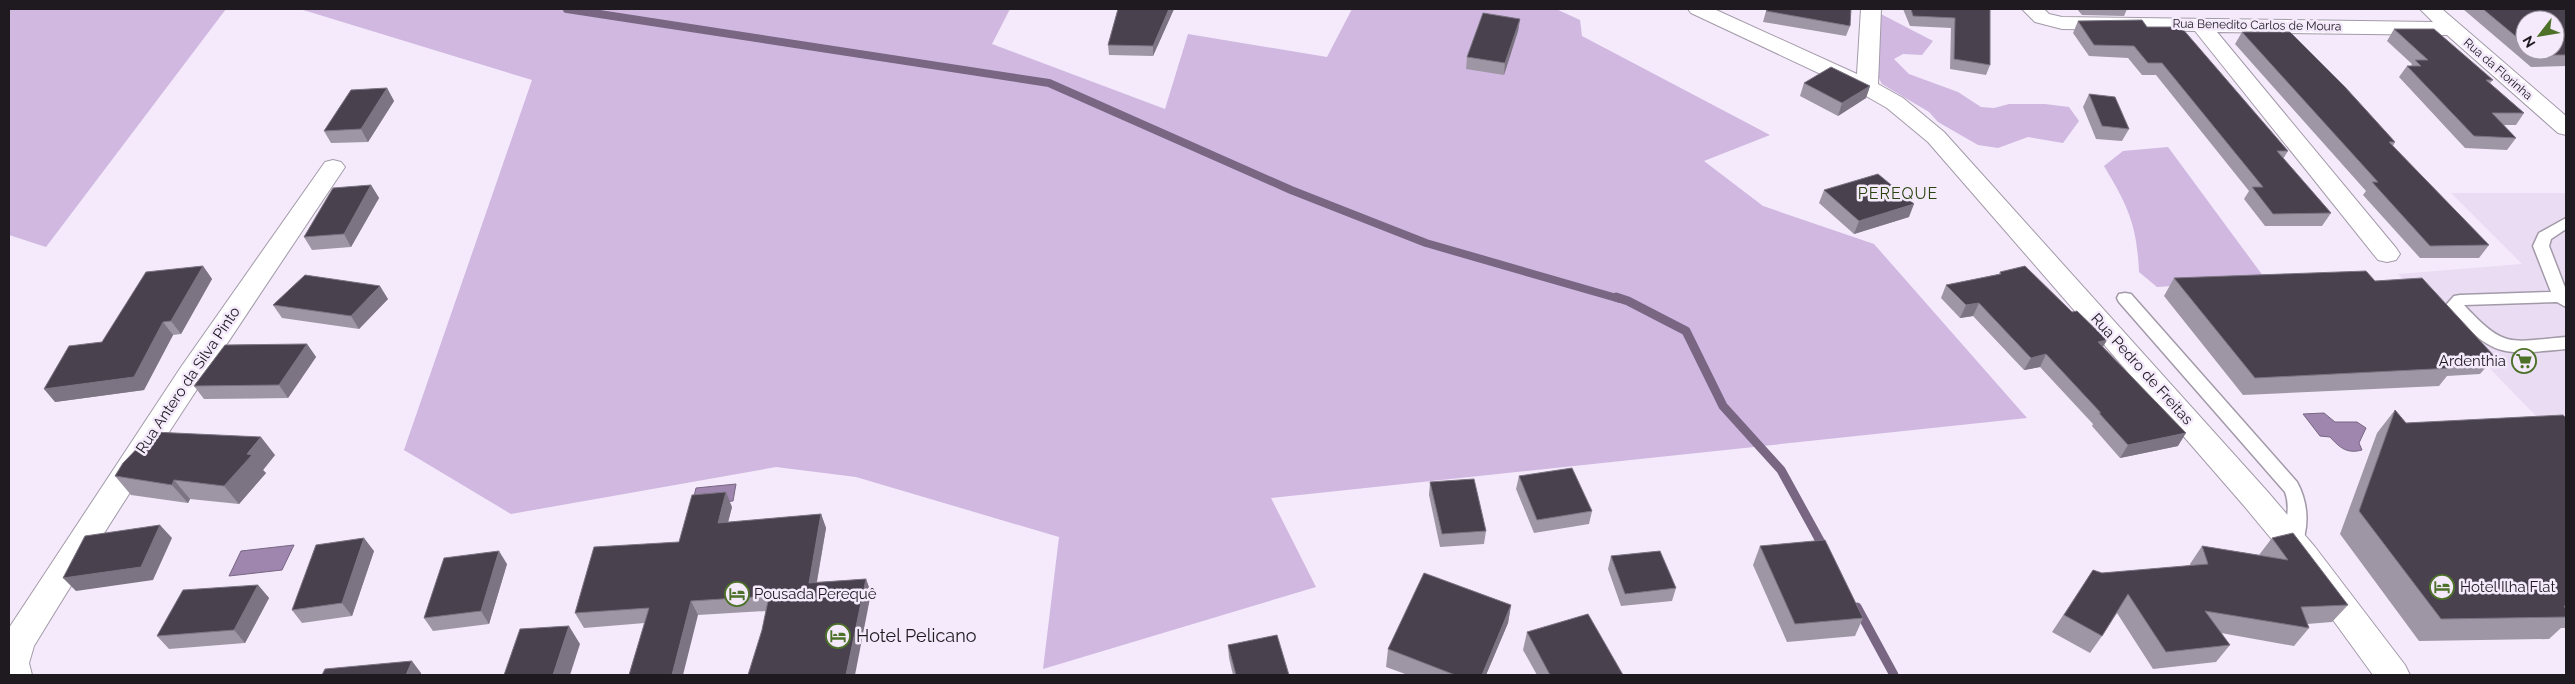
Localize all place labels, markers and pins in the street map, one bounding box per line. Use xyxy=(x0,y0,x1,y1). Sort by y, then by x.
supermarket icon: Ardenthia xyxy=(2511,348,2537,374)
place label: Ardenthia xyxy=(2439,352,2506,370)
hotel icon: Hotel Ilha Flat xyxy=(2429,574,2455,600)
place label: Hotel Ilha Flat xyxy=(2460,578,2556,596)
hotel icon: Pousada Perequê xyxy=(724,581,750,607)
place label: Pousada Perequê xyxy=(754,585,877,603)
hotel icon: Hotel Pelicano xyxy=(825,623,851,649)
place label: Hotel Pelicano xyxy=(856,625,977,646)

